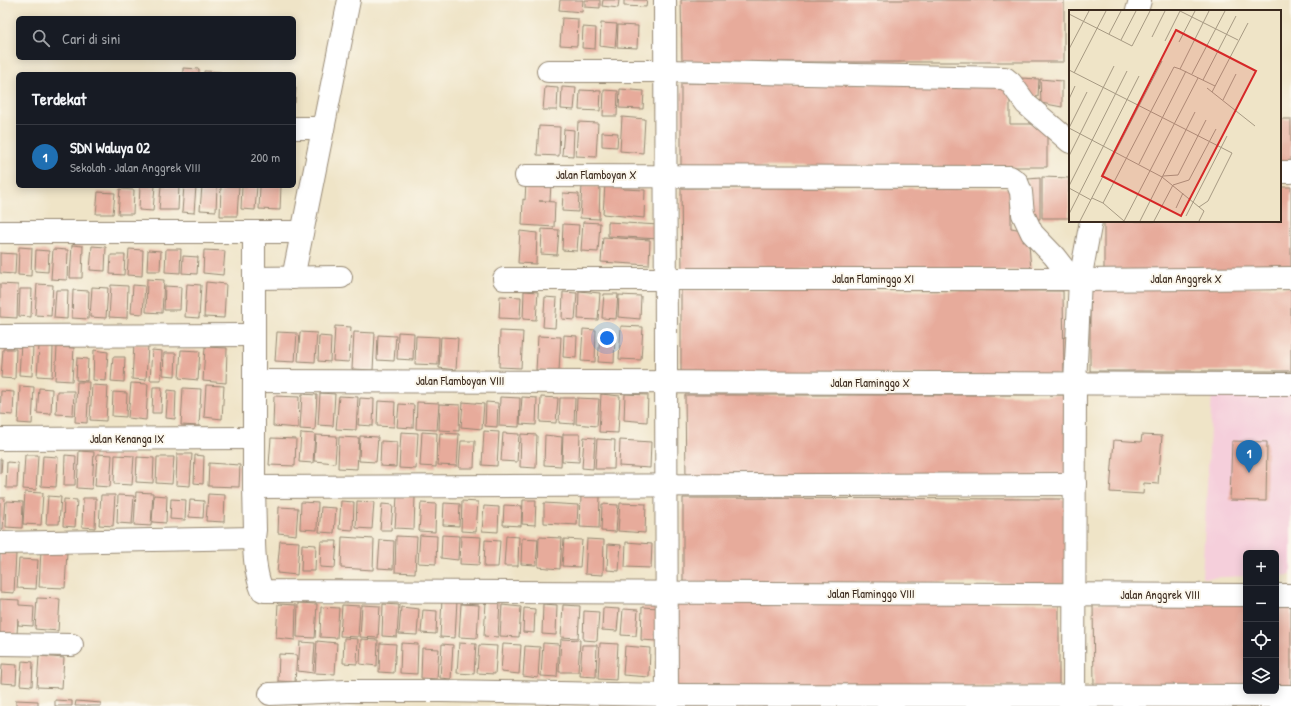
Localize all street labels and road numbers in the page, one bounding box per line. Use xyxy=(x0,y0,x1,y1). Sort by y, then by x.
street label: Jalan Flamboyan X xyxy=(556,166,636,183)
street label: Jalan Flaminggo XI xyxy=(832,270,914,287)
street label: Jalan Anggrek X xyxy=(1150,270,1222,287)
street label: Jalan Flamboyan VIII xyxy=(416,372,504,389)
street label: Jalan Flaminggo X xyxy=(830,374,910,391)
street label: Jalan Kenanga IX xyxy=(90,430,164,447)
street label: Jalan Flaminggo VIII xyxy=(827,585,915,602)
street label: Jalan Anggrek VIII xyxy=(1120,586,1200,603)

